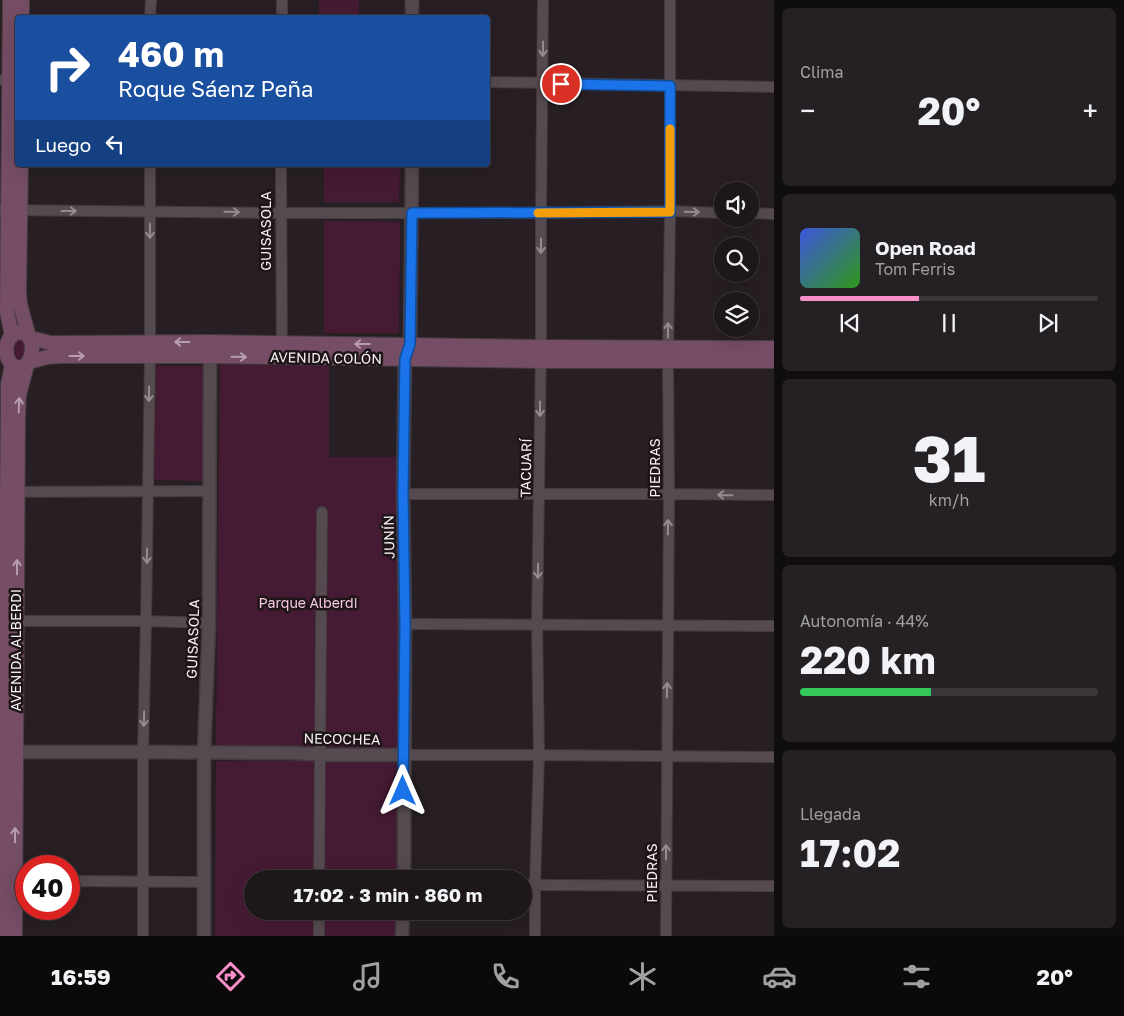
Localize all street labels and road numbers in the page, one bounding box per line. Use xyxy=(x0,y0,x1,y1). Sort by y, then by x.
street label: GUISASOLA xyxy=(257,191,274,271)
street label: AVENIDA COLÓN xyxy=(270,348,382,367)
street label: TACUARÍ xyxy=(516,438,535,498)
street label: PIEDRAS xyxy=(646,438,663,498)
street label: JUNÍN xyxy=(380,515,397,559)
street label: AVENIDA ALBERDI xyxy=(7,589,24,711)
street label: GUISASOLA xyxy=(183,598,202,679)
street label: NECOCHEA xyxy=(303,729,381,748)
street label: PIEDRAS xyxy=(643,843,660,903)

